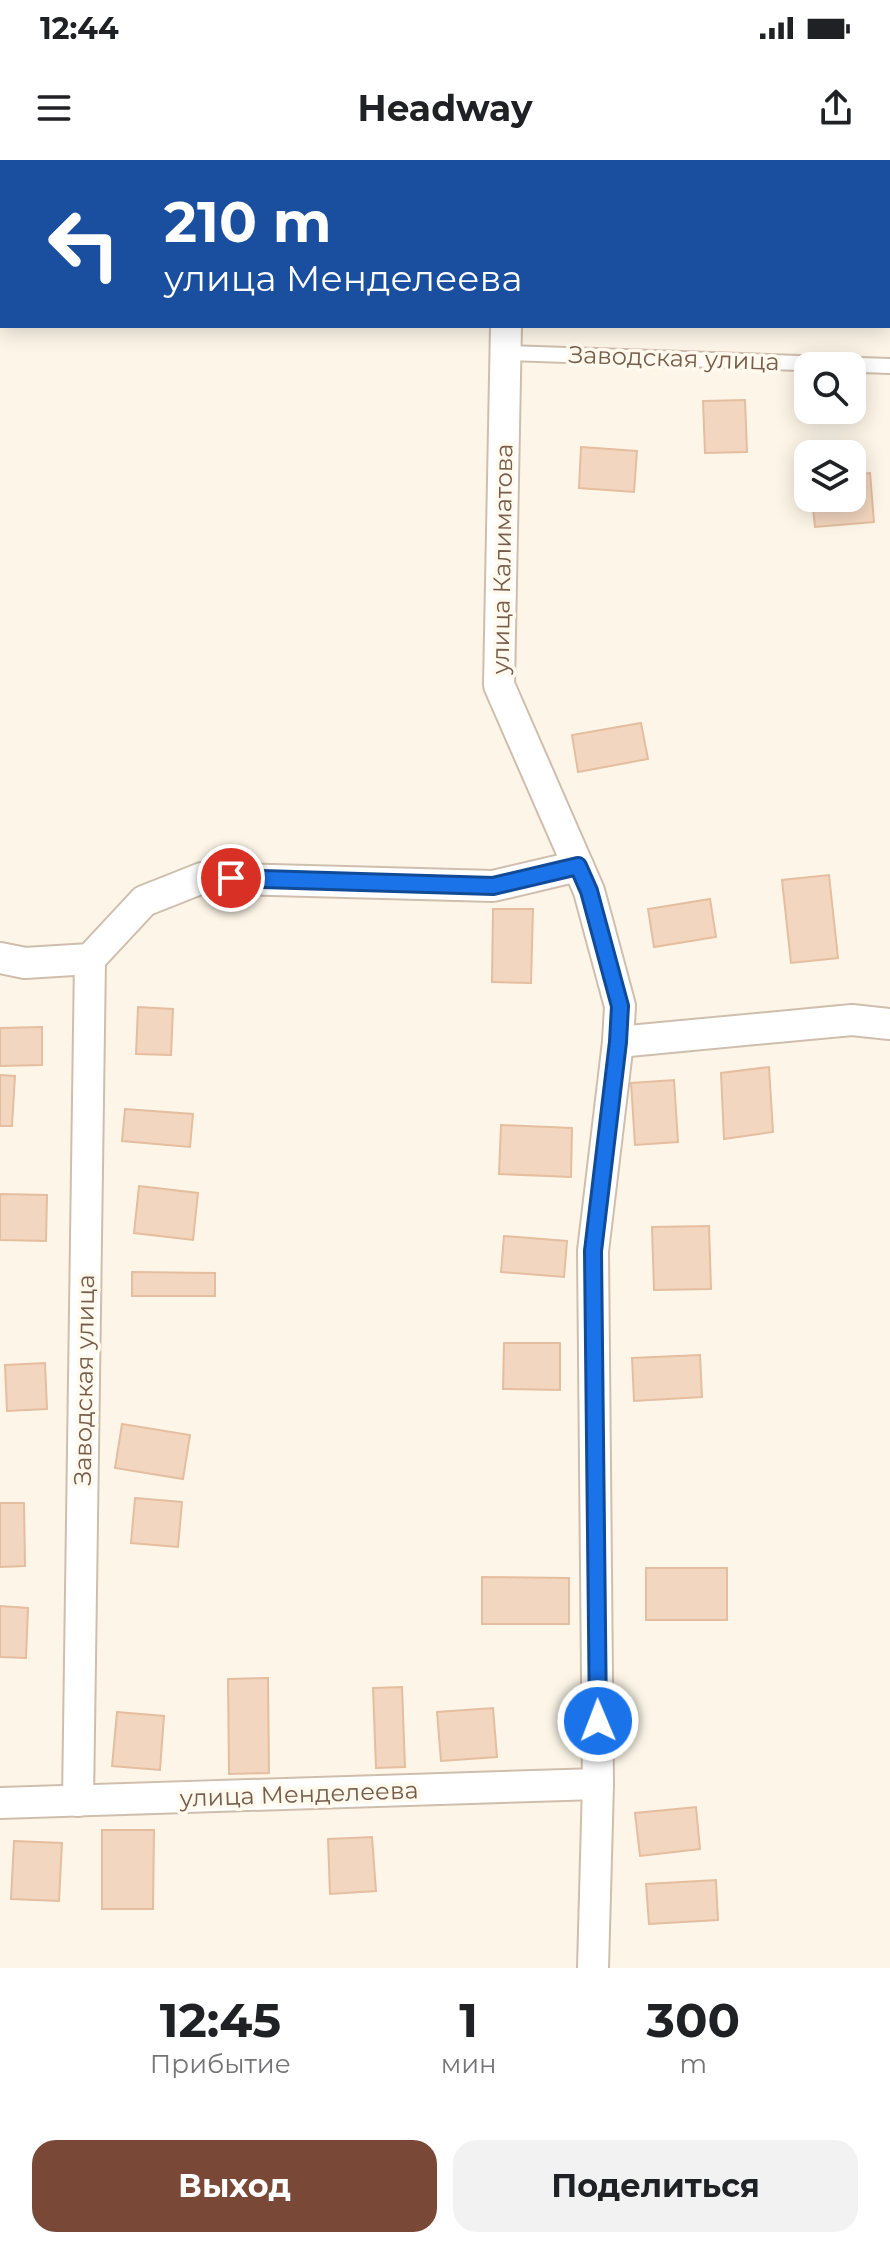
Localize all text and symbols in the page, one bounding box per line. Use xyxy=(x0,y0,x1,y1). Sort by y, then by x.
text: 12:44 xyxy=(40,10,119,47)
icon: menu xyxy=(32,86,76,130)
text: Headway xyxy=(358,86,532,130)
icon: share xyxy=(814,86,858,130)
text: 210 m xyxy=(164,188,332,256)
icon: left xyxy=(32,192,136,296)
text: улица Менделеева xyxy=(164,256,522,300)
street label: Заводская улица xyxy=(568,340,780,376)
map controls xyxy=(794,352,866,512)
button: search xyxy=(794,352,866,424)
button: layers xyxy=(794,440,866,512)
street label: улица Калиматова xyxy=(485,443,519,676)
pin xyxy=(197,844,265,912)
icon: arrive xyxy=(209,856,253,900)
street label: Заводская улица xyxy=(68,1274,100,1486)
position arrow xyxy=(556,1679,640,1763)
street label: улица Менделеева xyxy=(178,1775,419,1813)
text: 12:45 xyxy=(160,1991,281,2049)
text: 1 xyxy=(459,1991,478,2049)
text: 300 xyxy=(647,1991,740,2049)
text: Прибытие xyxy=(150,2048,291,2080)
text: мин xyxy=(441,2048,497,2080)
text: m xyxy=(680,2048,707,2080)
button: Выход xyxy=(32,2140,437,2232)
button: Поделиться xyxy=(453,2140,858,2232)

